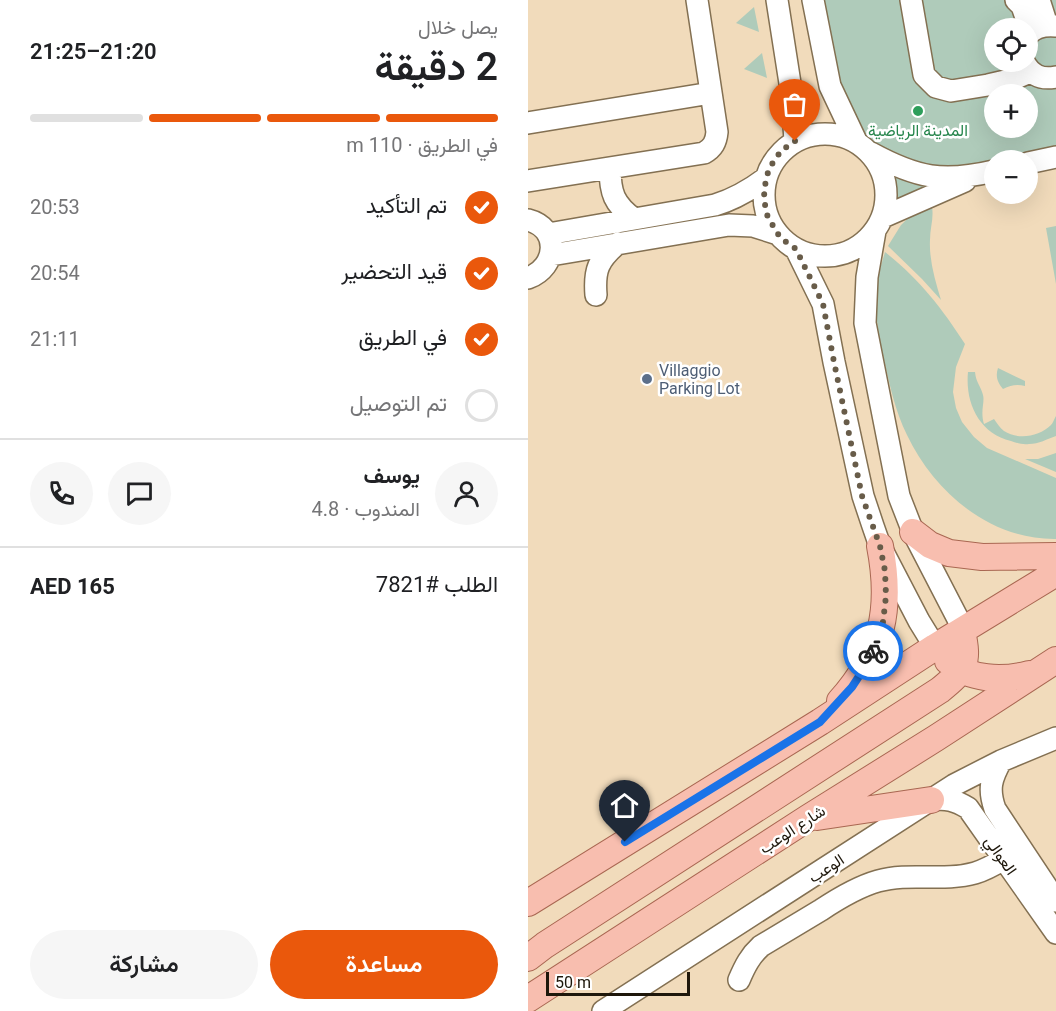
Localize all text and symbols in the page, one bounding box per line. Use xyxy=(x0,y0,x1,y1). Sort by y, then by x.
text: يصل خلال xyxy=(418,15,498,39)
map controls xyxy=(984,18,1038,204)
button: locate xyxy=(984,18,1038,72)
text: 21:20–21:25 xyxy=(30,39,157,64)
text: 2 دقيقة xyxy=(374,44,498,90)
pin xyxy=(769,79,820,141)
button: + xyxy=(984,84,1038,138)
icon: bag xyxy=(778,88,811,121)
marker: المدينة الرياضية xyxy=(911,104,925,118)
place label: المدينة الرياضية xyxy=(868,121,968,141)
text: في الطريق · 110 m xyxy=(346,133,498,157)
button: − xyxy=(984,150,1038,204)
icon: check xyxy=(465,191,498,224)
text: تم التأكيد xyxy=(366,193,447,218)
text: 20:53 xyxy=(30,195,80,219)
icon: check xyxy=(465,257,498,290)
text: قيد التحضير xyxy=(341,259,447,284)
text: 20:54 xyxy=(30,261,80,285)
icon: check xyxy=(465,323,498,356)
text: في الطريق xyxy=(359,325,447,350)
text: 21:11 xyxy=(30,327,80,351)
place label: Villaggio Parking Lot xyxy=(659,361,740,398)
marker: Villaggio Parking Lot xyxy=(640,372,654,386)
text: تم التوصيل xyxy=(350,391,447,416)
button: phone xyxy=(30,462,93,525)
button: chat xyxy=(108,462,171,525)
button: person xyxy=(435,462,498,525)
text: يوسف xyxy=(364,463,420,488)
text: المندوب · 4.8 xyxy=(311,497,420,521)
text: الطلب #7821 xyxy=(376,572,498,597)
text: AED 165 xyxy=(30,574,115,599)
courier xyxy=(843,621,903,681)
icon: bike xyxy=(857,635,890,668)
pin xyxy=(599,780,650,842)
icon: home xyxy=(608,789,641,822)
street label: شارع الوعب xyxy=(756,801,830,859)
street label: العوالي xyxy=(977,832,1021,881)
street label: الوعب xyxy=(805,850,848,888)
button: مشاركة xyxy=(30,930,258,999)
button: مساعدة xyxy=(270,930,498,999)
scale bar xyxy=(546,969,690,996)
text: 50 m xyxy=(555,973,591,992)

